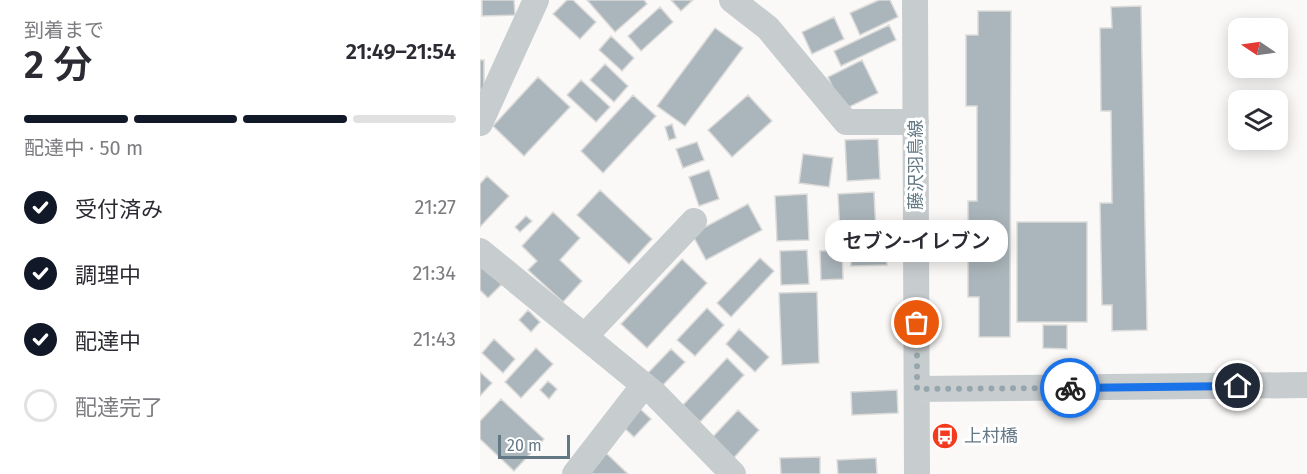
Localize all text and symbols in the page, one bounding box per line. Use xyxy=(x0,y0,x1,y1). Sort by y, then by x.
text: 到着まで xyxy=(24,18,104,42)
north arrow xyxy=(1228,18,1288,78)
map controls xyxy=(1228,18,1288,150)
text: 21:49–21:54 xyxy=(346,38,456,65)
text: 2 分 xyxy=(24,42,92,88)
button: layers xyxy=(1228,90,1288,150)
street label: 藤沢羽鳥線 xyxy=(905,120,927,210)
text: 配達中 · 50 m xyxy=(24,136,143,160)
icon: check xyxy=(24,191,57,224)
text: 21:27 xyxy=(415,195,456,219)
text: 受付済み xyxy=(75,196,163,223)
callout: セブン-イレブン xyxy=(826,221,1008,263)
text: セブン-イレブン xyxy=(842,229,991,253)
icon: check xyxy=(24,257,57,290)
text: 21:34 xyxy=(412,261,456,285)
text: 調理中 xyxy=(75,262,141,289)
pin xyxy=(891,297,942,348)
icon: bag xyxy=(900,306,933,339)
icon: check xyxy=(24,323,57,356)
text: 21:43 xyxy=(413,327,456,351)
text: 配達中 xyxy=(75,328,141,355)
courier xyxy=(1040,358,1100,418)
pin xyxy=(1212,360,1263,411)
icon: home xyxy=(1221,369,1254,402)
icon: bike xyxy=(1054,372,1087,405)
text: 配達完了 xyxy=(75,394,163,421)
bus stop icon: 上村橋 xyxy=(930,421,960,451)
place label: 上村橋 xyxy=(964,425,1018,447)
scale bar xyxy=(498,432,570,460)
text: 20 m xyxy=(507,436,542,455)

